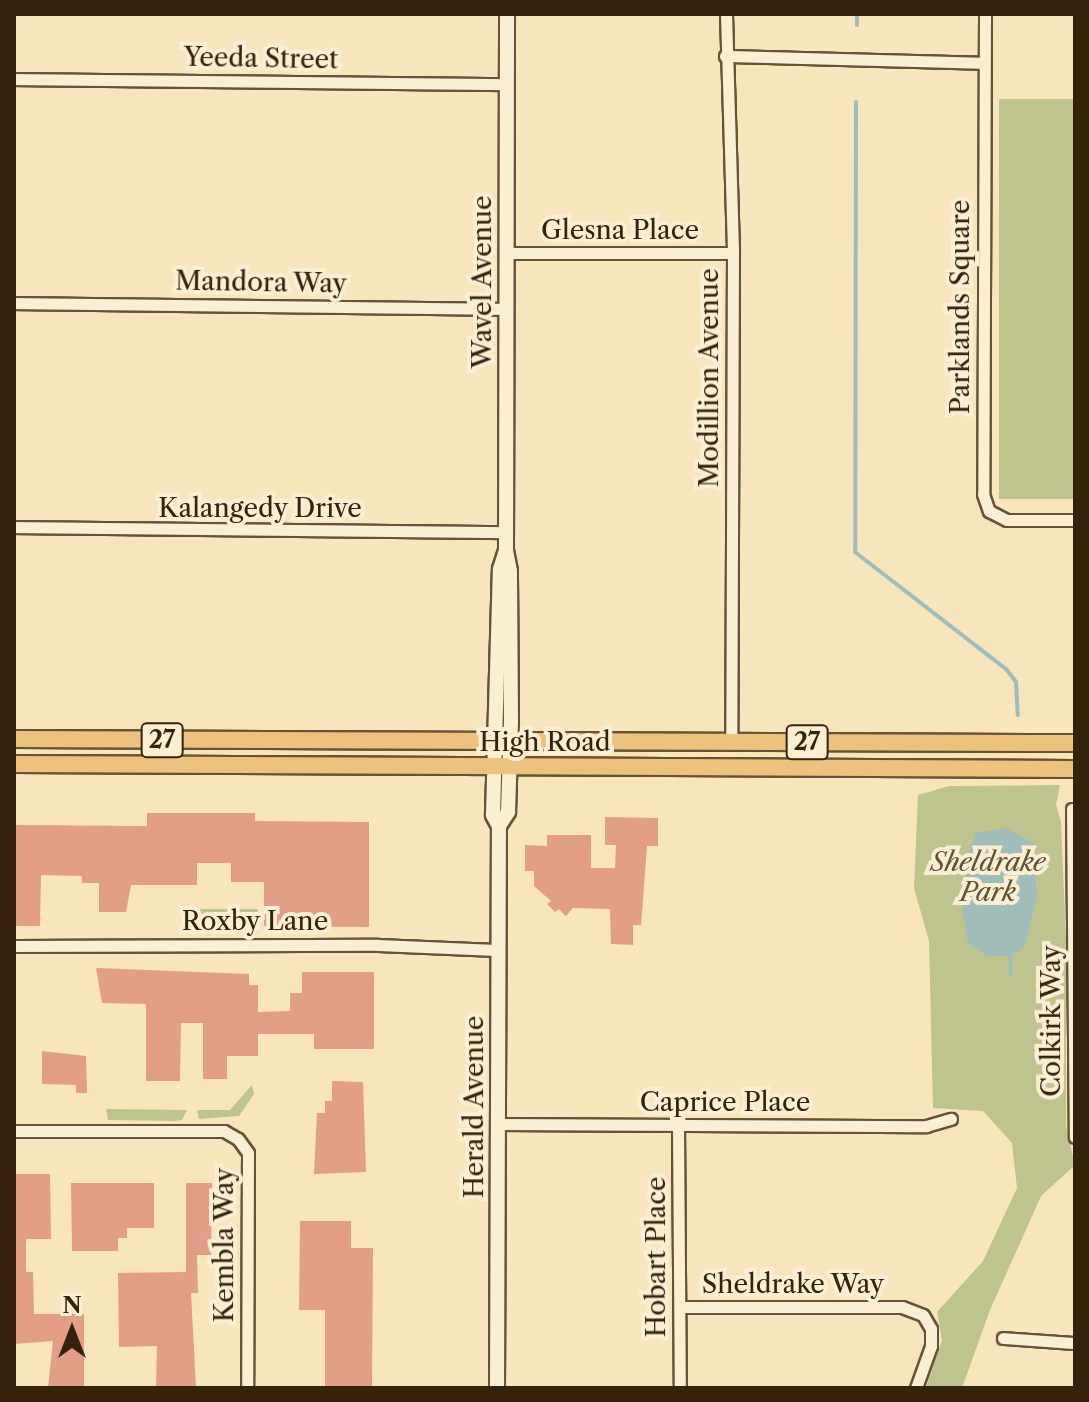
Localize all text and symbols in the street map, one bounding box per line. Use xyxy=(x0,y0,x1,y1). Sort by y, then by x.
street label: Yeeda Street xyxy=(183,42,339,76)
street label: Wavel Avenue xyxy=(467,195,499,369)
street label: Parklands Square xyxy=(945,200,977,414)
street label: Glesna Place xyxy=(541,215,699,247)
street label: Mandora Way xyxy=(174,266,348,300)
street label: Modillion Avenue xyxy=(694,268,726,488)
street label: Kalangedy Drive xyxy=(158,493,362,525)
road number: 27 xyxy=(140,720,184,760)
road number: 27 xyxy=(785,722,829,762)
street label: High Road xyxy=(479,727,611,759)
park label: Sheldrake Park xyxy=(931,847,1045,908)
street label: Roxby Lane xyxy=(181,906,329,938)
street label: Colkirk Way xyxy=(1036,944,1068,1098)
street label: Herald Avenue xyxy=(459,1015,491,1199)
street label: Caprice Place xyxy=(640,1087,810,1119)
street label: Kembla Way xyxy=(209,1167,241,1323)
street label: Hobart Place xyxy=(641,1177,673,1337)
street label: Sheldrake Way xyxy=(701,1269,885,1301)
north arrow xyxy=(32,1290,112,1370)
text: N xyxy=(62,1292,82,1319)

